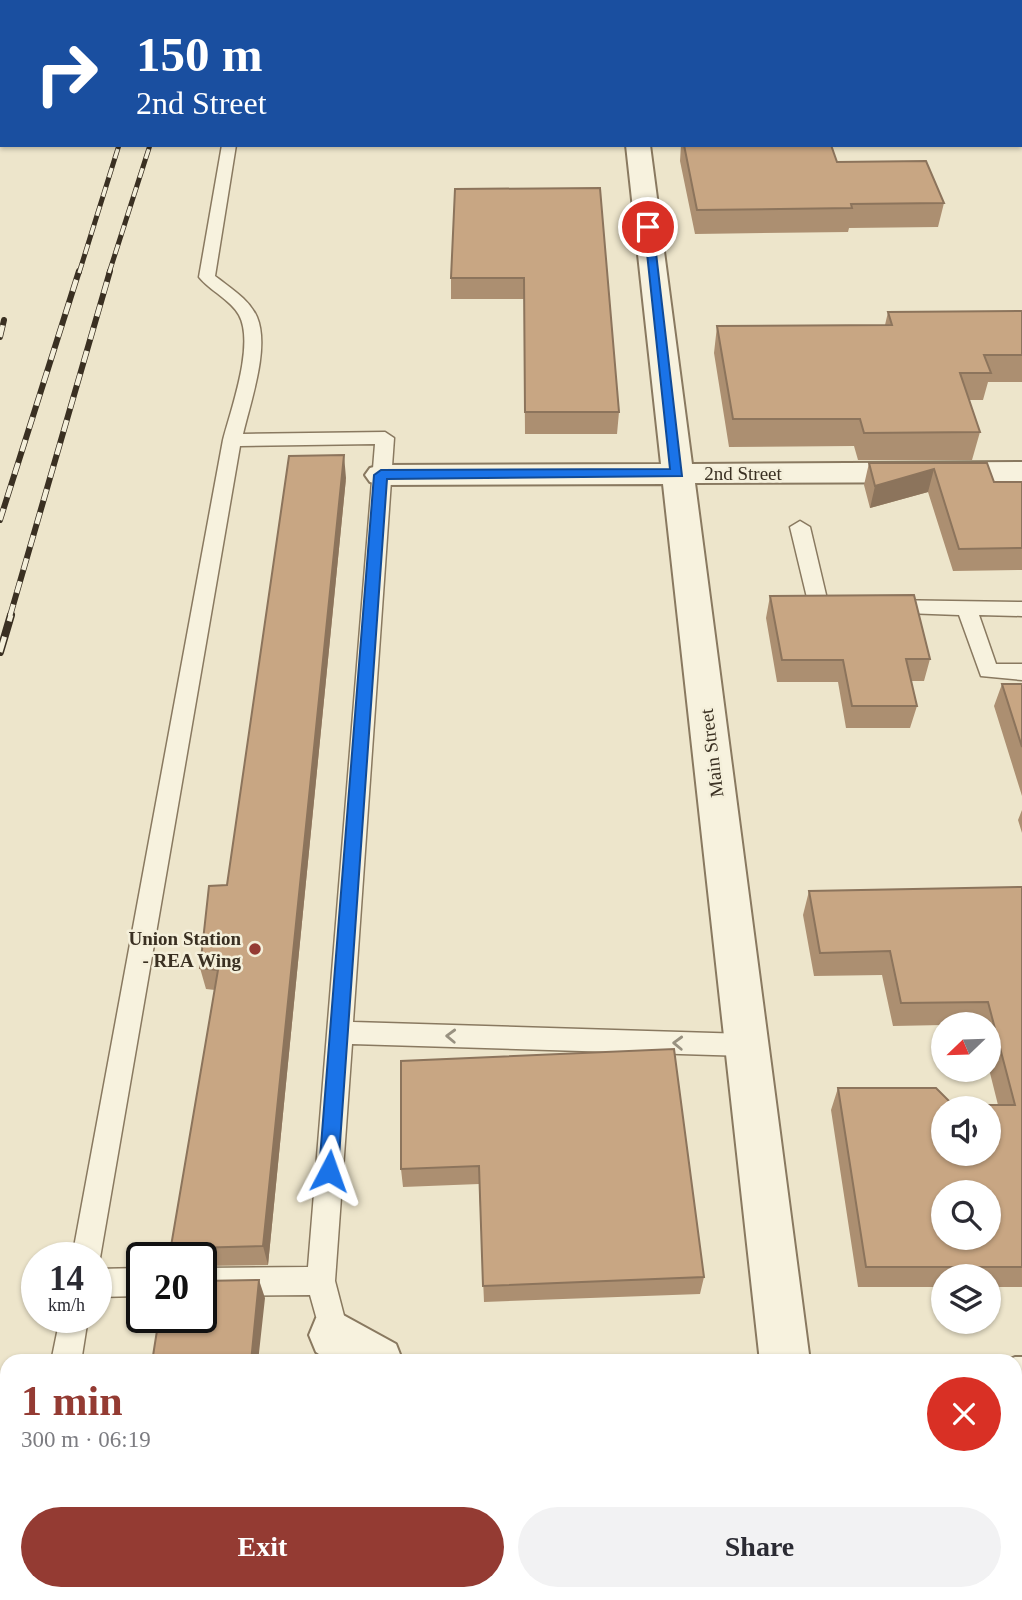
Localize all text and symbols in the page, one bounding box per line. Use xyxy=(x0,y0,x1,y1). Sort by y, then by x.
text: 150 m xyxy=(136,27,263,82)
icon: right xyxy=(21,28,112,119)
text: 2nd Street xyxy=(136,85,267,121)
pin xyxy=(618,197,678,257)
icon: arrive xyxy=(629,208,667,246)
street label: 2nd Street xyxy=(704,463,783,484)
street label: Main Street xyxy=(696,707,727,798)
place label: Union Station - REA Wing xyxy=(129,928,241,971)
marker: Union Station - REA Wing xyxy=(247,941,263,957)
north arrow xyxy=(931,1012,1001,1082)
map controls xyxy=(931,1012,1001,1334)
one-way arrow xyxy=(445,1028,455,1044)
one-way arrow xyxy=(672,1035,683,1051)
button: sound xyxy=(931,1096,1001,1166)
position arrow xyxy=(292,1134,366,1208)
button: search xyxy=(931,1180,1001,1250)
speed limit sign: 20 xyxy=(126,1242,217,1333)
text: 14 xyxy=(49,1259,84,1298)
button: layers xyxy=(931,1264,1001,1334)
text: km/h xyxy=(48,1295,85,1315)
button: close xyxy=(927,1377,1001,1451)
text: 1 min xyxy=(21,1378,123,1424)
text: 300 m · 06:19 xyxy=(21,1427,151,1452)
button: Exit xyxy=(21,1507,504,1587)
button: Share xyxy=(518,1507,1001,1587)

